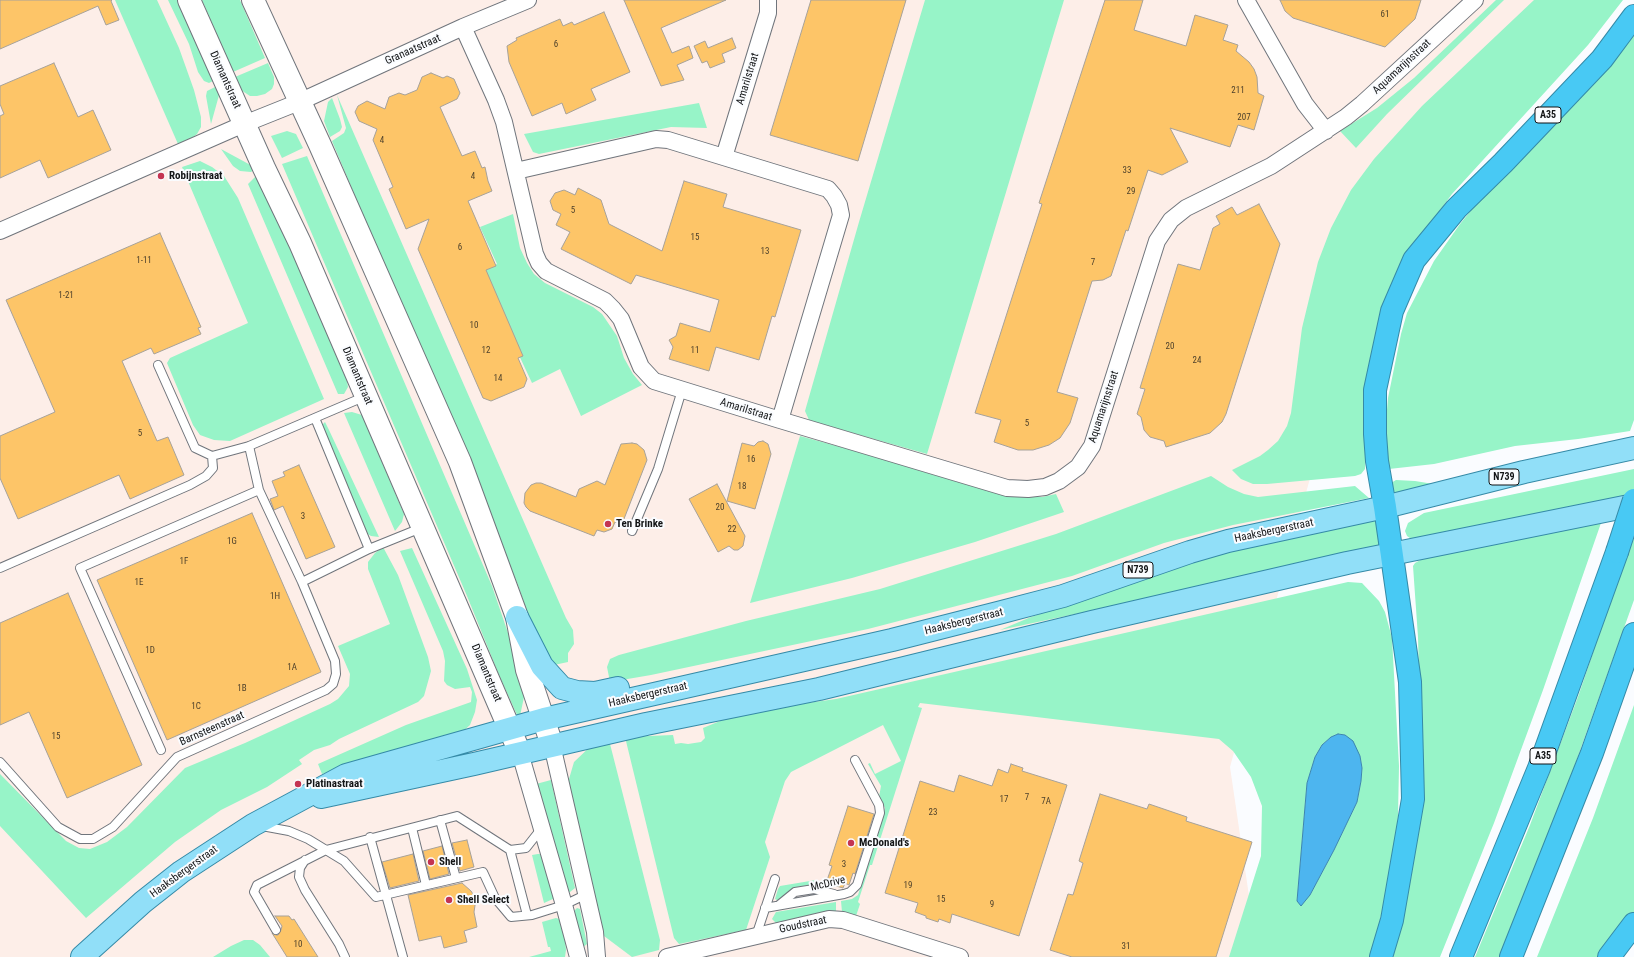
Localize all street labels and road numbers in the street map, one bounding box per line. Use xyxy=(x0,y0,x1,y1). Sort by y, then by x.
street label: Granaatstraat xyxy=(383,32,443,68)
street label: Aquamarijnstraat xyxy=(1370,37,1434,97)
street label: Diamantstraat xyxy=(206,49,244,111)
street label: Amarilstraat xyxy=(734,51,762,107)
road number: A35 xyxy=(1535,107,1561,123)
street label: Diamantstraat xyxy=(339,345,375,407)
street label: Aquamarijnstraat xyxy=(1086,369,1122,445)
street label: Amarilstraat xyxy=(718,396,774,424)
road number: N739 xyxy=(1489,469,1519,485)
street label: Haaksbergerstraat xyxy=(1233,516,1315,546)
road number: N739 xyxy=(1123,562,1153,578)
street label: Haaksbergerstraat xyxy=(923,606,1005,638)
street label: Diamantstraat xyxy=(468,642,504,704)
street label: Haaksbergerstraat xyxy=(607,680,689,710)
street label: Barnsteenstraat xyxy=(178,709,246,749)
road number: A35 xyxy=(1530,748,1556,764)
street label: Haaksbergerstraat xyxy=(148,843,220,901)
street label: McDrive xyxy=(809,874,847,894)
street label: Goudstraat xyxy=(778,914,828,936)

